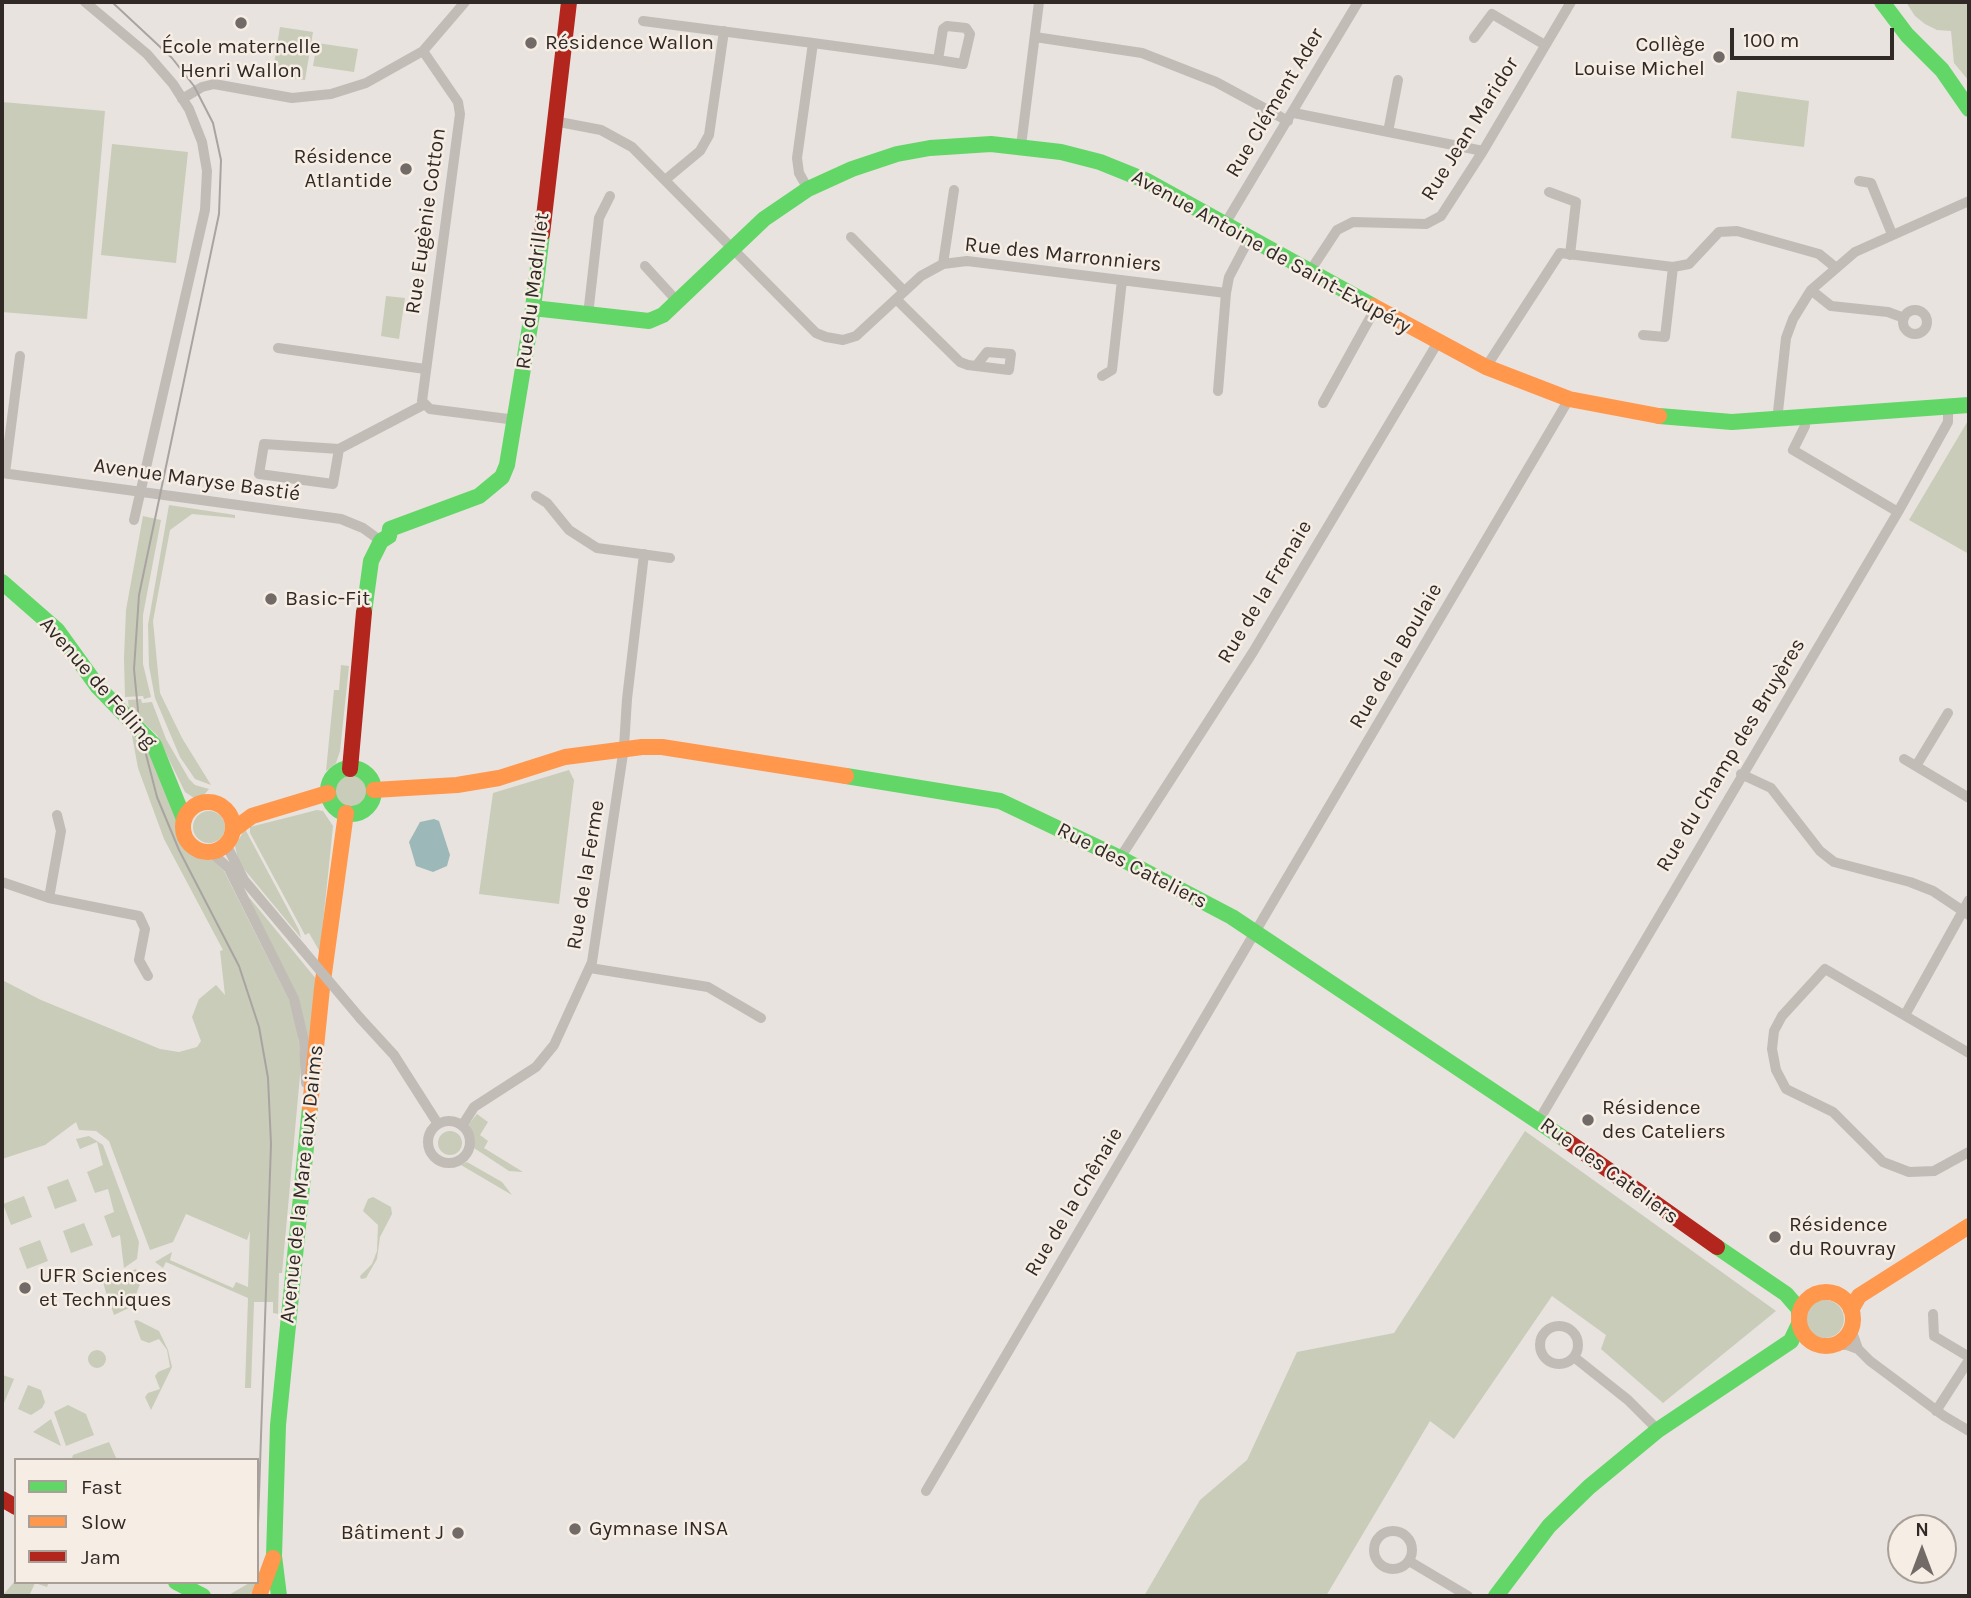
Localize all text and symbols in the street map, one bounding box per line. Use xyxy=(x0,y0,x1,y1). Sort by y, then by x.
scale bar xyxy=(1733,14,1898,58)
marker: École maternelle Henri Wallon xyxy=(233,15,249,31)
street label: Rue Clément Ader xyxy=(1220,24,1330,182)
text: 100 m xyxy=(1743,28,1800,52)
place label: Résidence Wallon xyxy=(545,30,714,56)
place label: Collège Louise Michel xyxy=(1574,32,1705,82)
place label: École maternelle Henri Wallon xyxy=(161,34,321,84)
marker: Résidence Wallon xyxy=(523,35,539,51)
marker: Collège Louise Michel xyxy=(1711,49,1727,65)
street label: Rue Jean Maridor xyxy=(1416,53,1524,205)
street label: Rue Eugènie Cotton xyxy=(400,126,452,316)
place label: Résidence Atlantide xyxy=(294,144,392,194)
marker: Résidence Atlantide xyxy=(398,161,414,177)
street label: Avenue Antoine de Saint-Exupéry xyxy=(1127,165,1415,339)
street label: Rue du Madrillet xyxy=(511,211,555,371)
street label: Rue des Marronniers xyxy=(963,232,1163,278)
street label: Avenue Maryse Bastié xyxy=(92,453,302,507)
street label: Rue de la Frenaie xyxy=(1212,516,1318,668)
street label: Rue de la Boulaie xyxy=(1344,579,1448,733)
place label: Basic-Fit xyxy=(285,586,370,612)
marker: Basic-Fit xyxy=(263,591,279,607)
street label: Avenue de Felling xyxy=(34,612,162,754)
street label: Rue du Champ des Bruyères xyxy=(1651,634,1811,876)
street label: Rue de la Ferme xyxy=(562,798,610,952)
street label: Rue des Cateliers xyxy=(1053,817,1211,915)
street label: Avenue de la Mare aux Daims xyxy=(275,1044,329,1324)
place label: Résidence des Cateliers xyxy=(1602,1095,1726,1145)
street label: Rue des Cateliers xyxy=(1535,1112,1683,1230)
marker: Résidence des Cateliers xyxy=(1580,1112,1596,1128)
street label: Rue de la Chênaie xyxy=(1020,1123,1128,1281)
place label: Résidence du Rouvray xyxy=(1789,1212,1896,1262)
marker: Résidence du Rouvray xyxy=(1767,1229,1783,1245)
place label: UFR Sciences et Techniques xyxy=(39,1263,172,1313)
marker: UFR Sciences et Techniques xyxy=(17,1280,33,1296)
legend xyxy=(14,1458,259,1584)
text: Fast xyxy=(81,1475,122,1499)
text: Slow xyxy=(81,1510,126,1534)
north arrow xyxy=(1887,1514,1957,1584)
place label: Gymnase INSA xyxy=(589,1516,728,1542)
text: N xyxy=(1915,1519,1929,1541)
place label: Bâtiment J xyxy=(341,1520,444,1546)
marker: Gymnase INSA xyxy=(567,1521,583,1537)
marker: Bâtiment J xyxy=(450,1525,466,1541)
text: Jam xyxy=(81,1545,121,1569)

